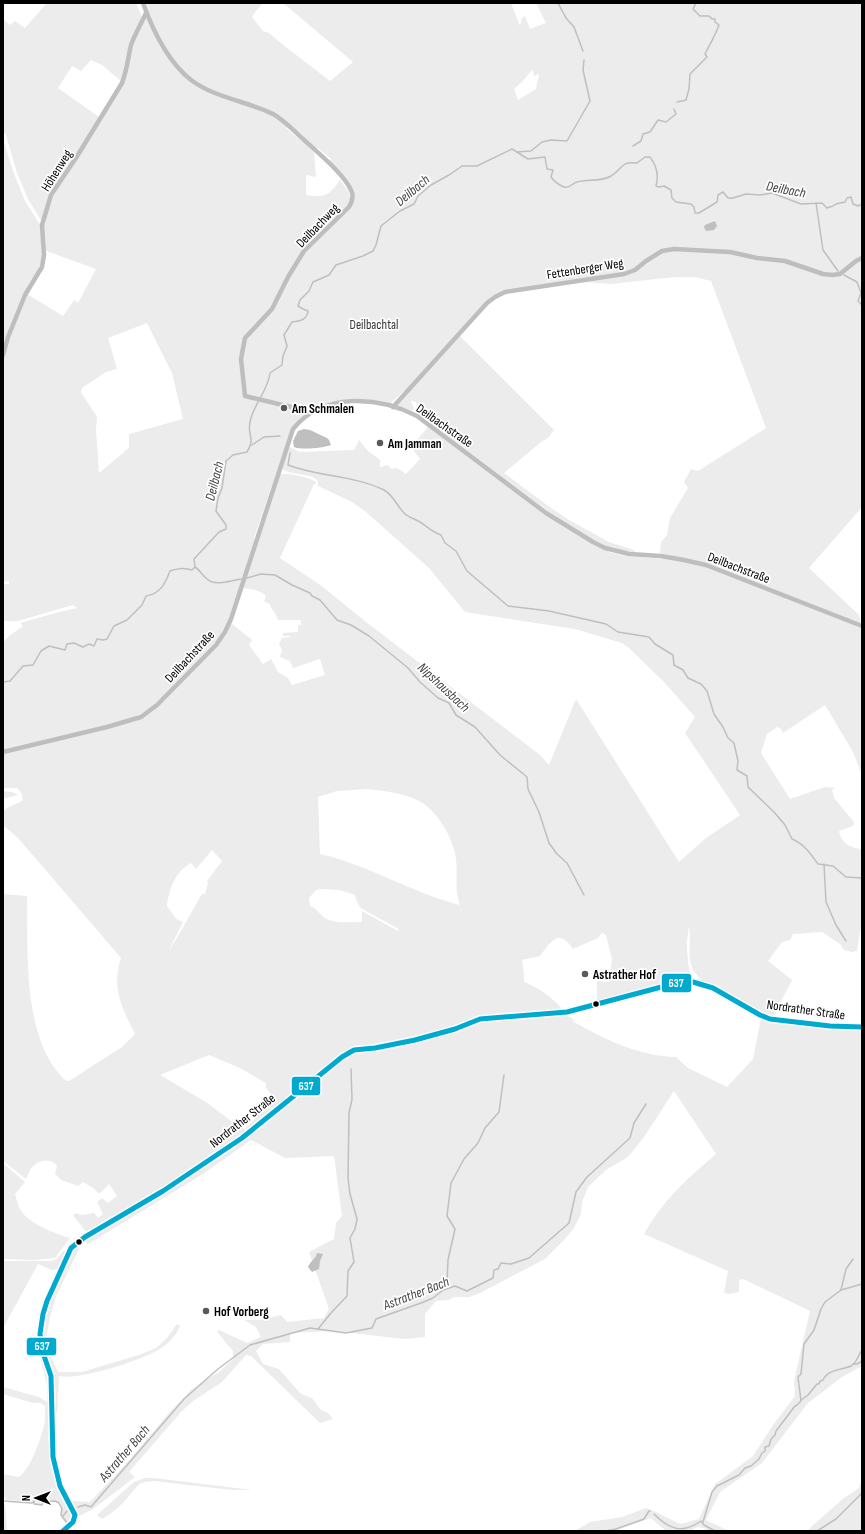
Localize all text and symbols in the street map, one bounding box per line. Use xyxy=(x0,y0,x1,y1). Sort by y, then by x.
street label: Höhenweg xyxy=(38,147,76,194)
water label: Deilbach xyxy=(392,171,433,210)
water label: Deilbach xyxy=(765,177,807,202)
street label: Deilbachweg xyxy=(293,200,343,251)
street label: Fettenberger Weg xyxy=(546,255,625,283)
park label: Deilbachtal xyxy=(349,317,399,333)
street label: Deilbachstraße xyxy=(413,400,476,451)
place label: Am Schmalen xyxy=(291,401,354,417)
marker: Am Schmalen xyxy=(279,403,289,413)
place label: Am Jamman xyxy=(387,436,442,452)
marker: Am Jamman xyxy=(375,438,385,448)
water label: Deilbach xyxy=(201,460,228,503)
street label: Deilbachstraße xyxy=(705,549,772,587)
street label: Deilbachstraße xyxy=(162,627,218,686)
water label: Nipshausbach xyxy=(414,659,473,716)
place label: Astrather Hof xyxy=(592,967,657,983)
marker: Astrather Hof xyxy=(580,969,590,979)
line badge: 637 xyxy=(661,973,692,993)
text: 637 xyxy=(669,977,684,990)
street label: Nordrather Straße xyxy=(766,997,846,1023)
unlabelled marker xyxy=(591,999,601,1009)
line badge: 637 xyxy=(291,1076,321,1096)
text: 637 xyxy=(299,1080,314,1093)
street label: Nordrather Straße xyxy=(207,1090,279,1151)
unlabelled marker xyxy=(74,1237,84,1247)
water label: Astrather Bach xyxy=(380,1273,452,1314)
place label: Hof Vorberg xyxy=(214,1304,269,1320)
marker: Hof Vorberg xyxy=(201,1306,211,1316)
line badge: 637 xyxy=(26,1337,57,1356)
text: 637 xyxy=(35,1340,50,1353)
water label: Astrather Bach xyxy=(95,1422,154,1486)
north arrow xyxy=(16,1478,56,1518)
text: N xyxy=(20,1495,33,1501)

